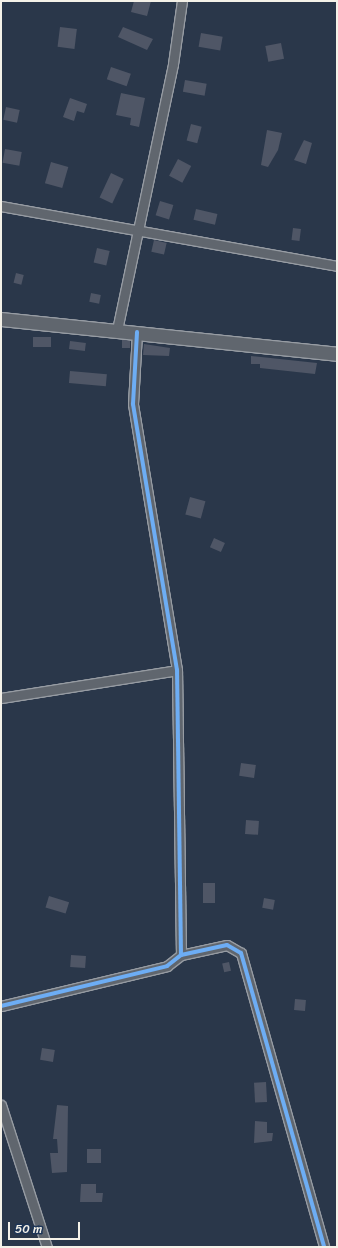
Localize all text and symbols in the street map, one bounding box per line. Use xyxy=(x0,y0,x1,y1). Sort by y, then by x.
scale bar xyxy=(10,1214,82,1240)
text: 50 m xyxy=(15,1218,42,1240)

